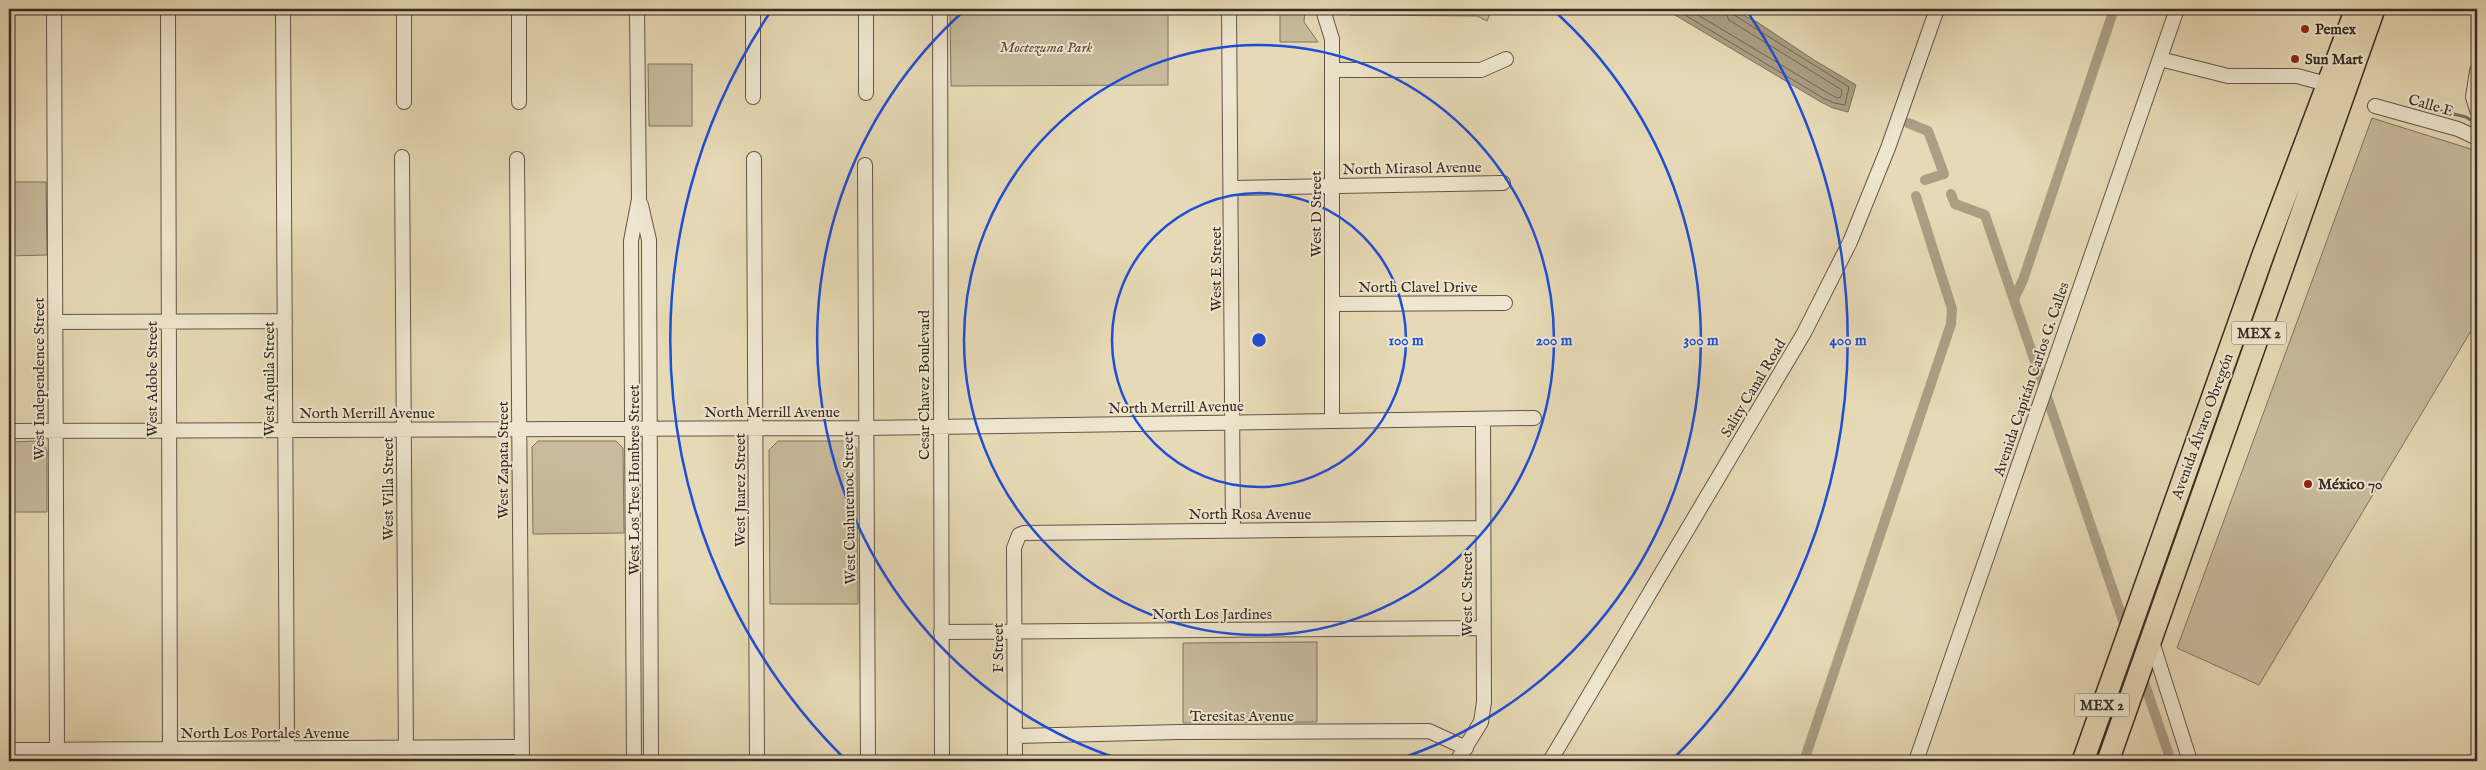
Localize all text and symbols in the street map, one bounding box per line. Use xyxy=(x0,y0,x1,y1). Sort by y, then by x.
place label: Pemex xyxy=(2315,20,2357,39)
marker: Pemex xyxy=(2299,23,2311,35)
park label: Moctezuma Park xyxy=(999,38,1093,57)
place label: Sun Mart xyxy=(2305,50,2364,69)
marker: Sun Mart xyxy=(2289,53,2301,65)
street label: Calle E xyxy=(2406,90,2456,121)
street label: North Mirasol Avenue xyxy=(1342,158,1482,179)
street label: West D Street xyxy=(1307,171,1326,257)
street label: West E Street xyxy=(1207,226,1226,312)
street label: North Clavel Drive xyxy=(1358,278,1478,297)
street label: Avenida Capitán Carlos G. Calles xyxy=(1989,280,2074,480)
street label: West Independence Street xyxy=(30,297,49,461)
street label: Cesar Chavez Boulevard xyxy=(915,309,934,460)
street label: West Adobe Street xyxy=(143,321,162,437)
street label: West Aquila Street xyxy=(260,322,279,436)
road number: MEX 2 xyxy=(2232,322,2286,344)
centre of rings xyxy=(1250,331,1268,349)
text: 100 m xyxy=(1388,331,1424,350)
text: 200 m xyxy=(1536,331,1573,350)
text: 300 m xyxy=(1683,331,1719,350)
text: 400 m xyxy=(1830,331,1867,350)
street label: Sality Canal Road xyxy=(1717,335,1791,441)
street label: Avenida Álvaro Obregón xyxy=(2167,351,2238,503)
street label: West Los Tres Hombres Street xyxy=(625,385,644,575)
street label: North Merrill Avenue xyxy=(1108,397,1244,418)
street label: West Zapata Street xyxy=(494,401,513,519)
street label: North Merrill Avenue xyxy=(704,403,840,422)
street label: North Merrill Avenue xyxy=(299,404,435,423)
street label: West Cuahutemoc Street xyxy=(839,431,860,585)
street label: West Juarez Street xyxy=(731,433,750,547)
street label: West Villa Street xyxy=(379,437,398,541)
place label: México 70 xyxy=(2318,475,2382,494)
marker: México 70 xyxy=(2302,478,2314,490)
street label: North Rosa Avenue xyxy=(1189,505,1312,524)
street label: West C Street xyxy=(1458,551,1477,637)
street label: North Los Jardines xyxy=(1152,605,1272,624)
street label: F Street xyxy=(989,623,1008,673)
road number: MEX 2 xyxy=(2074,694,2130,716)
street label: Teresitas Avenue xyxy=(1190,707,1294,726)
street label: North Los Portales Avenue xyxy=(181,724,350,743)

